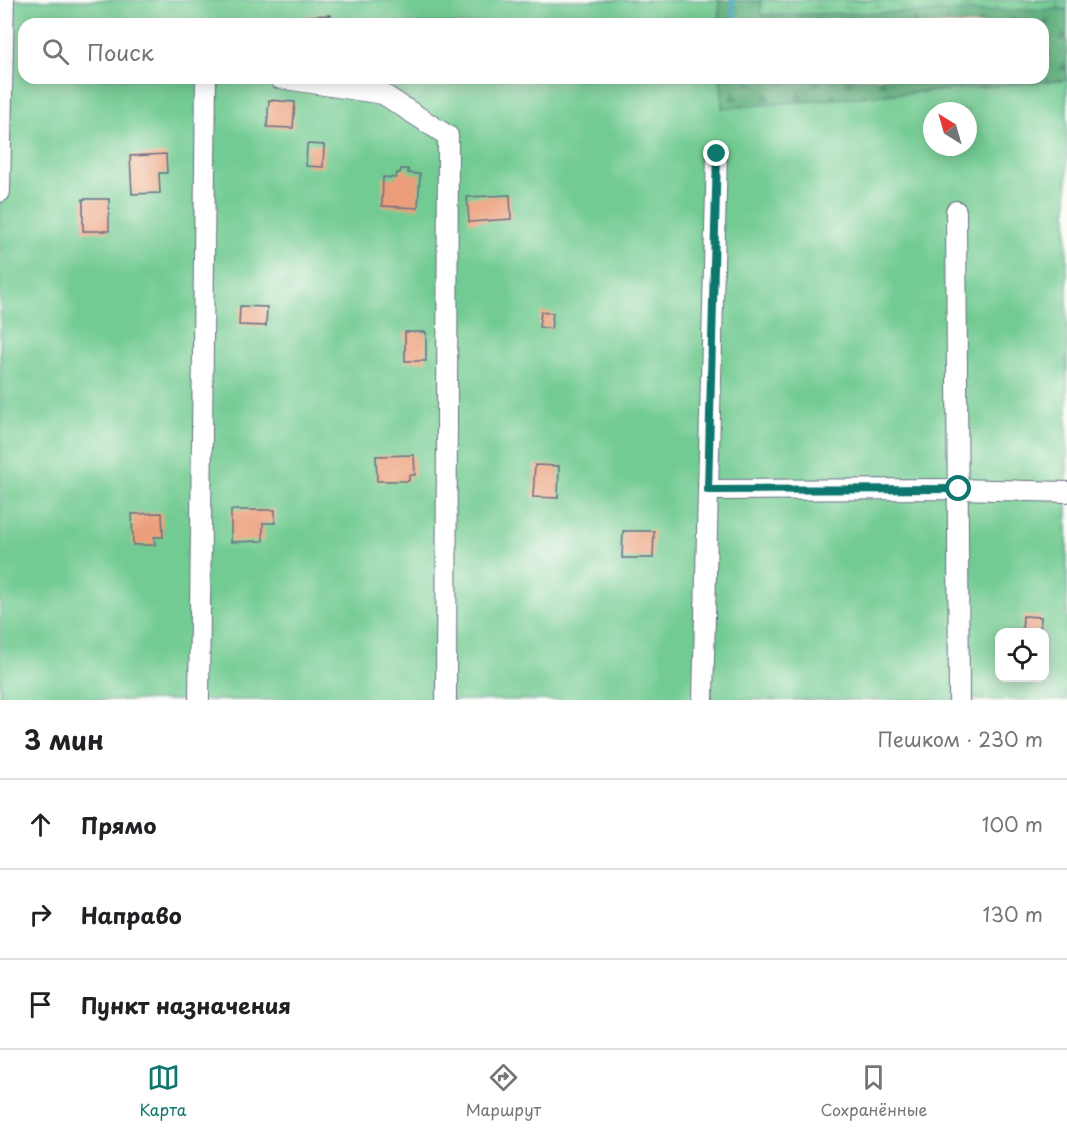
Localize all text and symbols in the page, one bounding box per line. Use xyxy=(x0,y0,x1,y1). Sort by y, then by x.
search box xyxy=(18,18,1049,84)
icon: search xyxy=(39,35,72,68)
text: Поиск xyxy=(87,35,154,68)
north arrow xyxy=(923,102,977,156)
route end xyxy=(703,140,729,166)
route start xyxy=(945,475,971,501)
map controls xyxy=(995,628,1049,682)
button: locate xyxy=(995,628,1049,682)
text: 3 мин xyxy=(24,720,104,759)
text: Пешком · 230 m xyxy=(878,724,1043,754)
icon: ahead xyxy=(24,808,57,841)
text: Прямо xyxy=(81,808,156,841)
text: 100 m xyxy=(982,809,1043,839)
icon: right xyxy=(24,898,57,931)
text: Направо xyxy=(81,898,182,931)
text: 130 m xyxy=(983,899,1043,929)
icon: arrive xyxy=(24,988,57,1021)
text: Пункт назначения xyxy=(81,988,291,1021)
tab: Карта xyxy=(140,1061,187,1121)
tab: Маршрут xyxy=(466,1061,541,1121)
tab: Сохранённые xyxy=(820,1061,927,1121)

